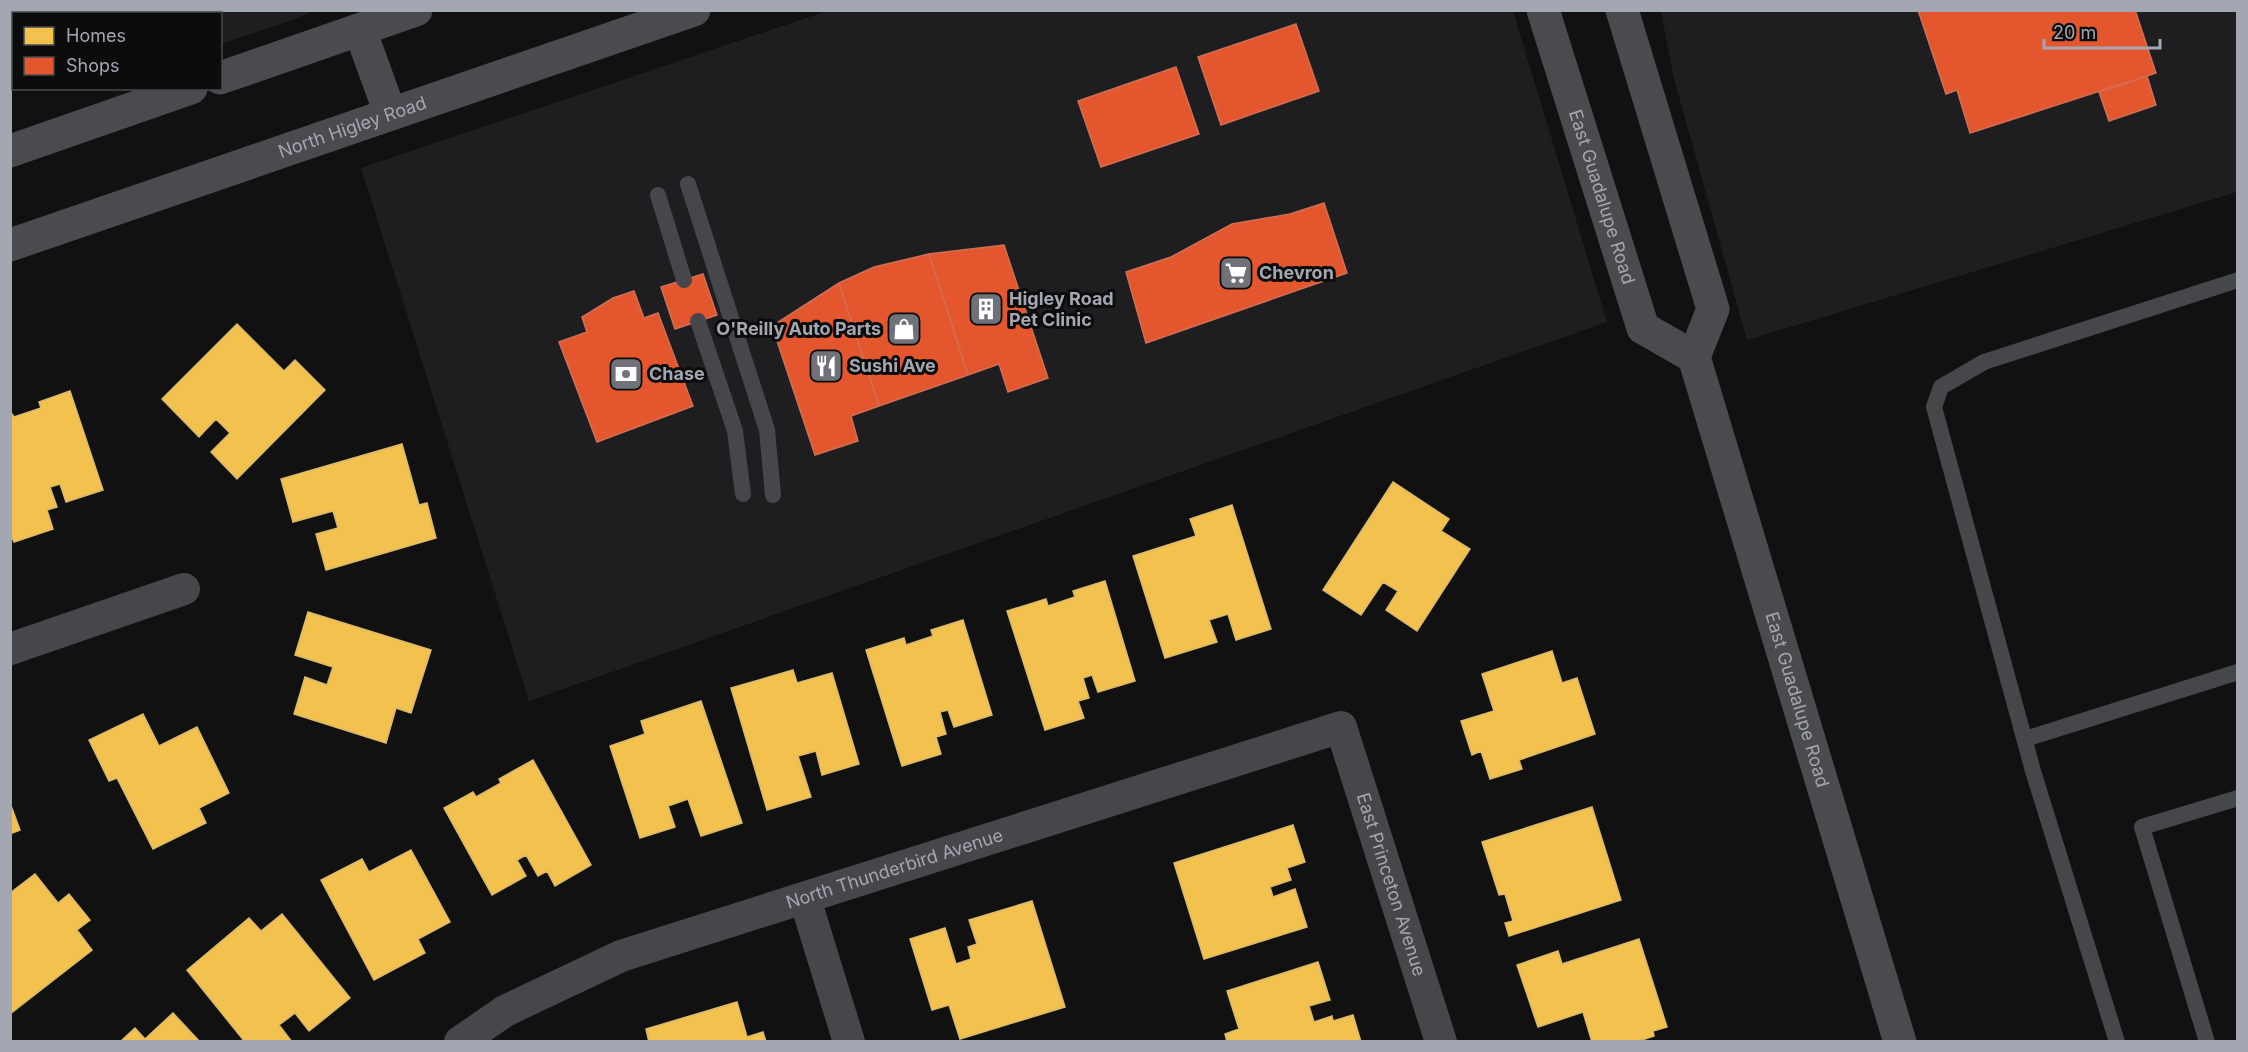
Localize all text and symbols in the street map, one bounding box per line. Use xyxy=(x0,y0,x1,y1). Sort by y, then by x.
legend xyxy=(12,12,222,90)
scale bar xyxy=(2044,12,2160,50)
text: 20 m xyxy=(2053,22,2096,43)
text: Homes xyxy=(66,25,126,46)
text: Shops xyxy=(66,55,120,76)
street label: North Higley Road xyxy=(276,92,429,162)
street label: East Guadalupe Road xyxy=(1565,107,1640,287)
supermarket icon: Chevron xyxy=(1218,255,1254,291)
place label: Chevron xyxy=(1259,262,1334,283)
place label: Higley Road Pet Clinic xyxy=(1009,288,1114,330)
building icon: Higley Road Pet Clinic xyxy=(968,291,1004,327)
shop icon: O'Reilly Auto Parts xyxy=(886,311,922,347)
place label: O'Reilly Auto Parts xyxy=(716,318,881,339)
restaurant icon: Sushi Ave xyxy=(808,348,844,384)
place label: Sushi Ave xyxy=(849,355,936,376)
bank icon: Chase xyxy=(608,356,644,392)
place label: Chase xyxy=(649,363,705,384)
street label: East Guadalupe Road xyxy=(1761,609,1834,790)
street label: East Princeton Avenue xyxy=(1353,790,1430,979)
street label: North Thunderbird Avenue xyxy=(783,824,1005,913)

